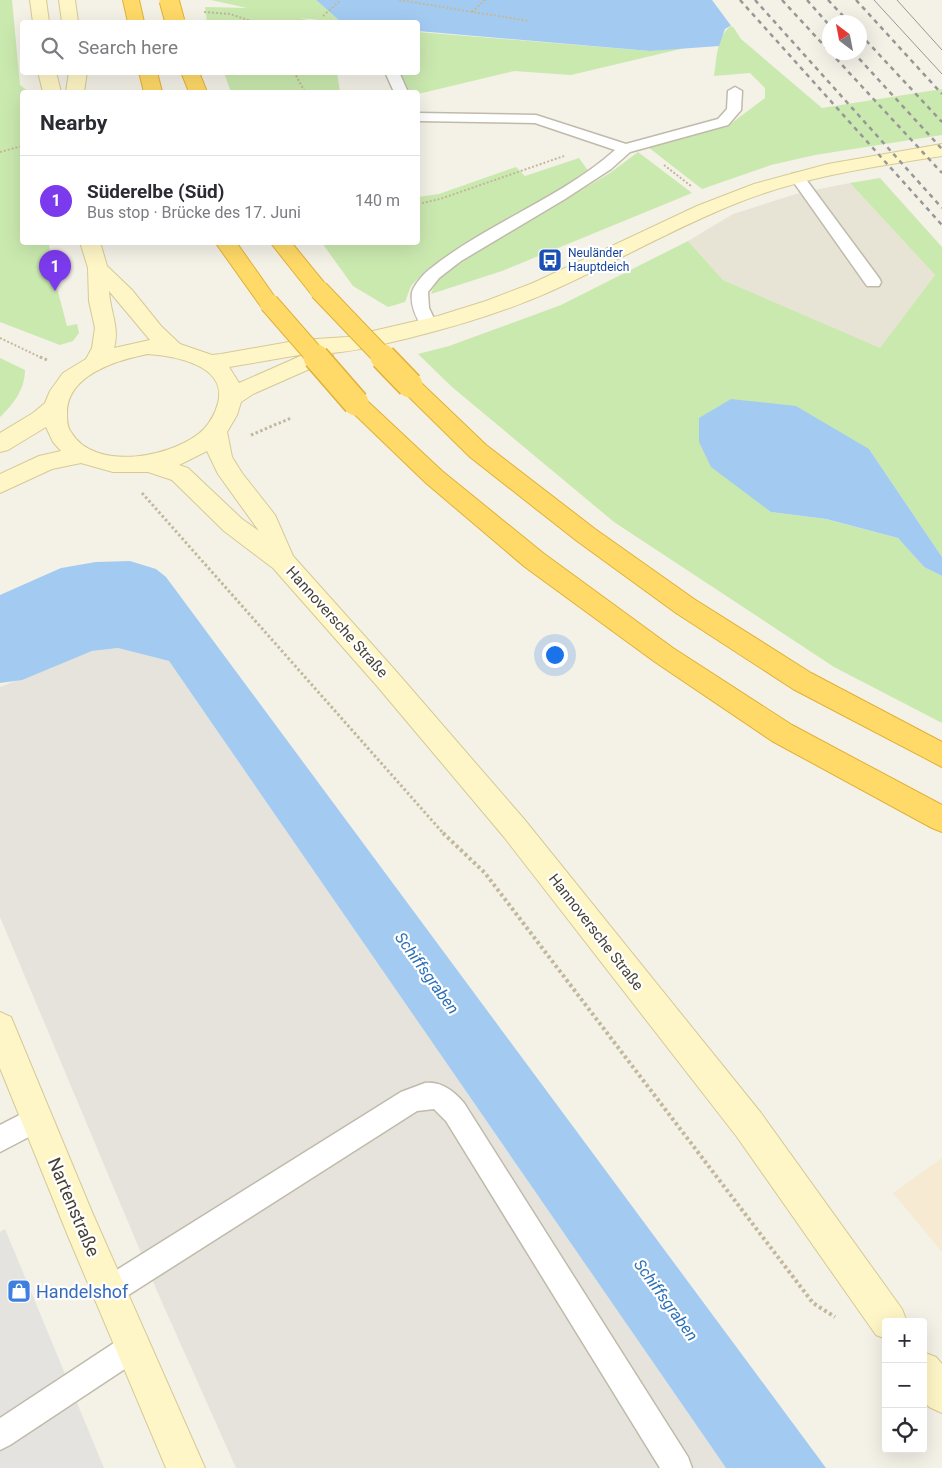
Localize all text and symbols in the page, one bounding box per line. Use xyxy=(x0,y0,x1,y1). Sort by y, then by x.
north arrow xyxy=(822,15,867,60)
search box xyxy=(20,20,420,75)
icon: search xyxy=(38,34,66,62)
text: Search here xyxy=(78,36,178,59)
text: Nearby xyxy=(40,111,107,135)
text: Süderelbe (Süd) xyxy=(87,180,224,203)
text: 1 xyxy=(51,191,61,210)
text: 140 m xyxy=(355,191,400,210)
text: Bus stop · Brücke des 17. Juni xyxy=(87,203,301,222)
place label: Neuländer Hauptdeich xyxy=(568,246,629,274)
bus stop icon: Neuländer Hauptdeich xyxy=(537,247,563,273)
pin: 1 xyxy=(39,250,71,291)
street label: Hannoversche Straße xyxy=(282,563,392,681)
your location xyxy=(542,642,568,668)
street label: Hannoversche Straße xyxy=(545,870,647,994)
water label: Schiffsgraben xyxy=(391,929,463,1017)
street label: Nartenstraße xyxy=(44,1154,104,1260)
water label: Schiffsgraben xyxy=(630,1256,702,1344)
shop icon: Handelshof xyxy=(6,1278,32,1304)
place label: Handelshof xyxy=(36,1281,129,1302)
map controls xyxy=(882,1318,927,1453)
button: + xyxy=(882,1318,927,1363)
button: − xyxy=(882,1363,927,1408)
button: locate xyxy=(882,1408,927,1453)

